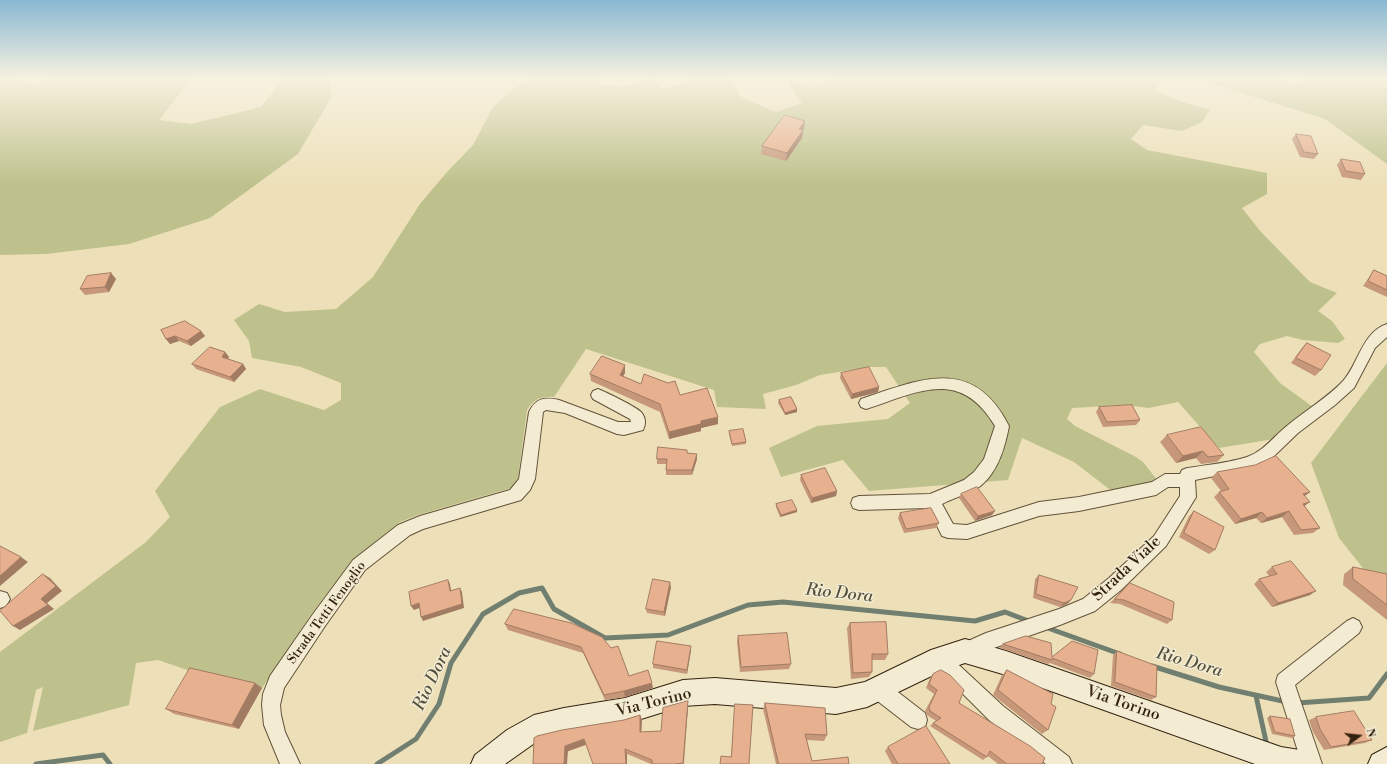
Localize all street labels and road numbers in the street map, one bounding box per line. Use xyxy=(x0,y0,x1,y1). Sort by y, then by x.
street label: Strada Viale xyxy=(1089,532,1165,606)
street label: Strada Tetti Fenoglio xyxy=(285,559,369,667)
street label: Via Torino xyxy=(1083,682,1163,726)
street label: Via Torino xyxy=(614,684,694,722)

